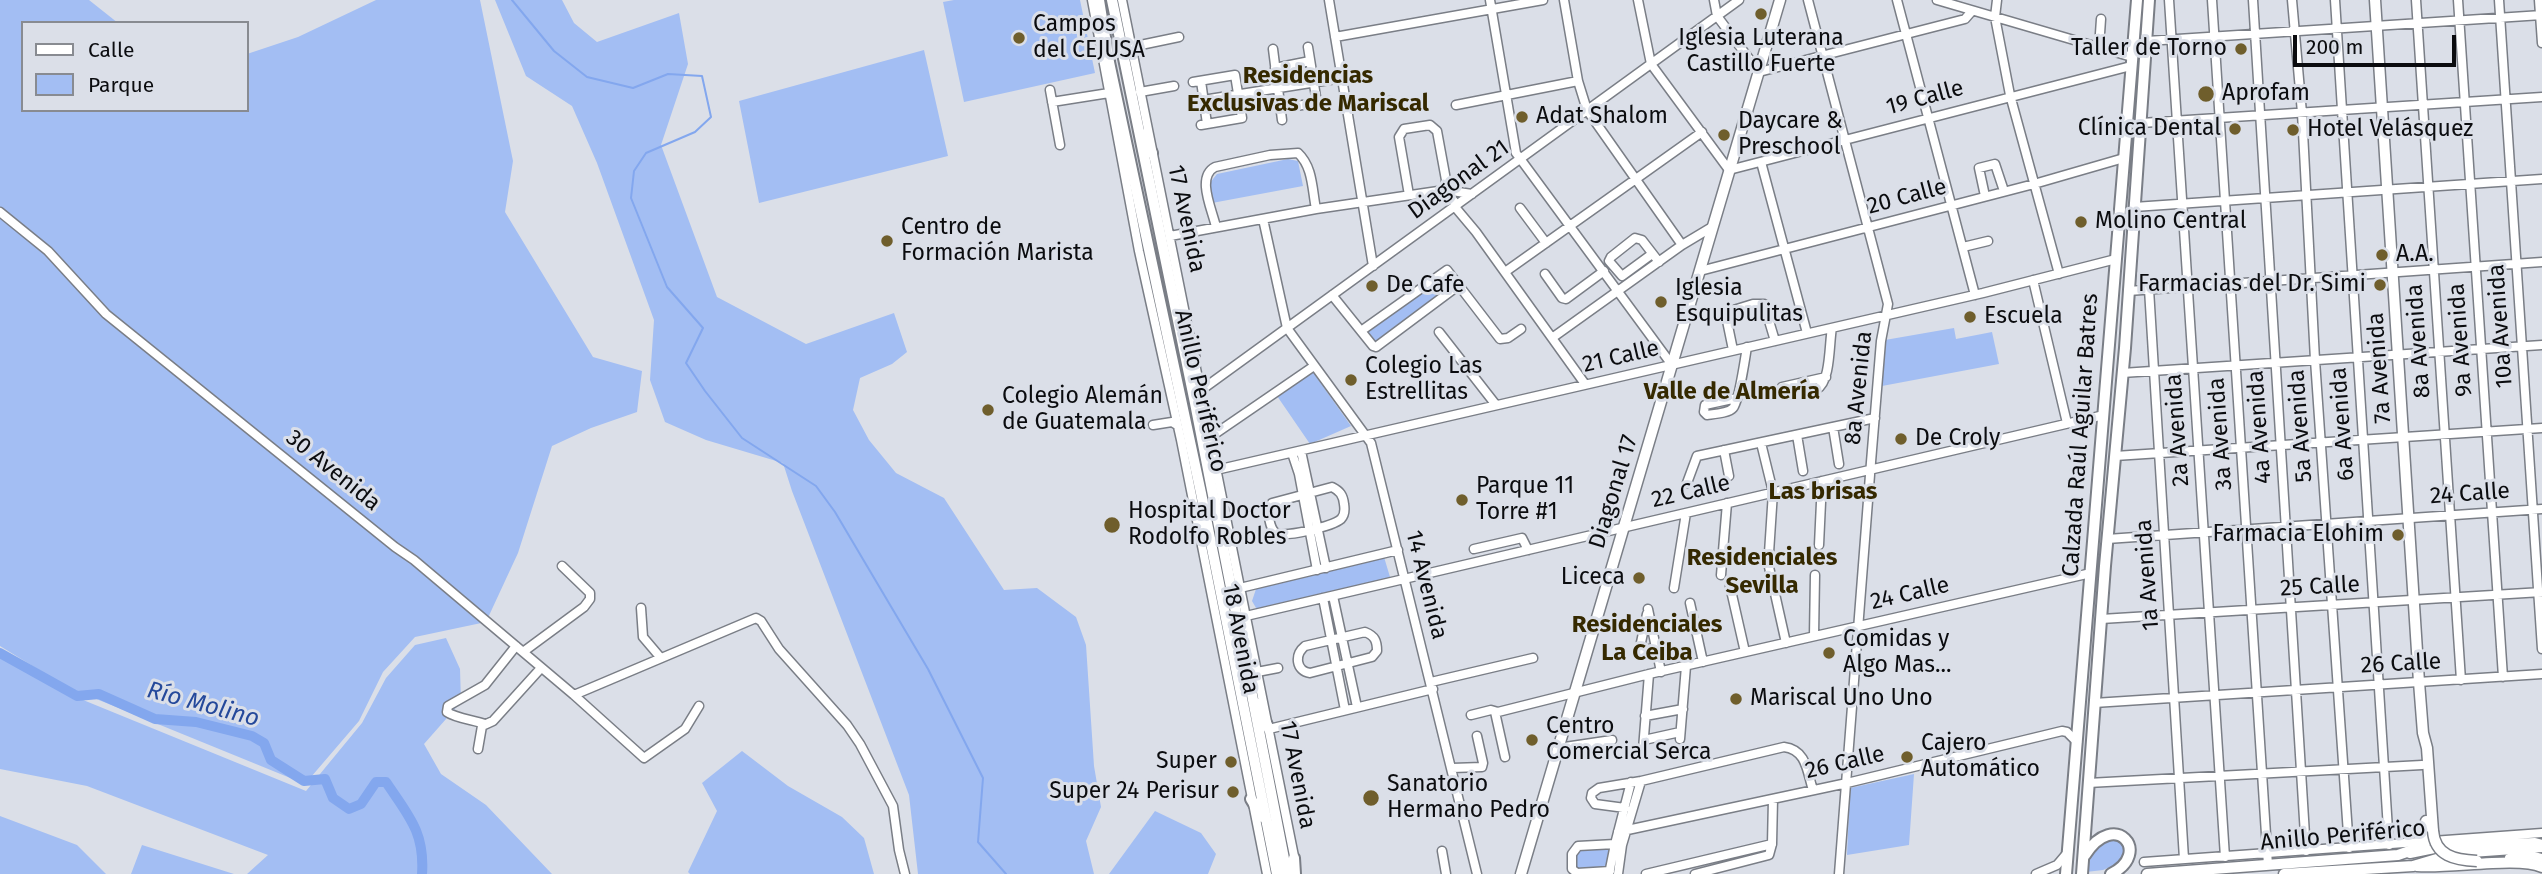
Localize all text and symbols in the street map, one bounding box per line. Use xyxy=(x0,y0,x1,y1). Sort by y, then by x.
marker: Iglesia Luterana Castillo Fuerte xyxy=(1753,6,1769,22)
place label: Campos del CEJUSA xyxy=(1033,11,1145,65)
legend xyxy=(21,21,248,112)
scale bar xyxy=(2297,21,2460,65)
place label: Iglesia Luterana Castillo Fuerte xyxy=(1678,25,1844,79)
marker: Campos del CEJUSA xyxy=(1011,30,1027,46)
text: 200 m xyxy=(2306,34,2363,60)
place label: Taller de Torno xyxy=(2071,35,2227,63)
text: Calle xyxy=(88,37,134,63)
marker: Taller de Torno xyxy=(2233,41,2249,57)
district label: Residencias Exclusivas de Mariscal xyxy=(1187,62,1429,118)
text: Parque xyxy=(88,72,154,98)
street label: 19 Calle xyxy=(1883,74,1967,122)
place label: Aprofam xyxy=(2222,80,2310,108)
marker: Aprofam xyxy=(2196,84,2216,104)
place label: Adat Shalom xyxy=(1536,103,1668,131)
place label: Daycare & Preschool xyxy=(1738,108,1843,162)
marker: Adat Shalom xyxy=(1514,109,1530,125)
place label: Clínica Dental xyxy=(2078,115,2221,143)
place label: Hotel Velásquez xyxy=(2307,116,2473,144)
marker: Clínica Dental xyxy=(2227,121,2243,137)
marker: Hotel Velásquez xyxy=(2285,122,2301,138)
marker: Daycare & Preschool xyxy=(1716,127,1732,143)
street label: Diagonal 21 xyxy=(1403,134,1515,226)
street label: 17 Avenida xyxy=(1161,163,1211,275)
street label: 20 Calle xyxy=(1864,173,1950,221)
place label: Molino Central xyxy=(2095,208,2246,236)
place label: Centro de Formación Marista xyxy=(901,214,1094,268)
marker: Molino Central xyxy=(2073,214,2089,230)
marker: Centro de Formación Marista xyxy=(879,233,895,249)
place label: A.A. xyxy=(2396,241,2434,269)
marker: A.A. xyxy=(2374,247,2390,263)
street label: 10a Avenida xyxy=(2483,263,2519,389)
place label: Farmacias del Dr. Simi xyxy=(2138,271,2366,299)
place label: De Cafe xyxy=(1386,272,1465,300)
place label: Iglesia Esquipulitas xyxy=(1675,275,1803,329)
marker: Farmacias del Dr. Simi xyxy=(2372,277,2388,293)
marker: De Cafe xyxy=(1364,278,1380,294)
street label: 9a Avenida xyxy=(2443,282,2479,398)
street label: 8a Avenida xyxy=(2401,283,2437,399)
street label: Calzada Raúl Aguilar Batres xyxy=(2057,292,2105,578)
marker: Iglesia Esquipulitas xyxy=(1653,294,1669,310)
place label: Escuela xyxy=(1984,303,2063,331)
street label: Anillo Periférico xyxy=(1168,307,1232,475)
marker: Escuela xyxy=(1962,309,1978,325)
street label: 7a Avenida xyxy=(2362,312,2398,424)
street label: 8a Avenida xyxy=(1839,330,1879,446)
street label: 21 Calle xyxy=(1580,335,1662,379)
place label: Colegio Las Estrellitas xyxy=(1365,353,1482,407)
street label: 6a Avenida xyxy=(2325,366,2361,482)
street label: 4a Avenida xyxy=(2242,369,2278,485)
street label: 5a Avenida xyxy=(2283,369,2319,483)
marker: Colegio Las Estrellitas xyxy=(1343,372,1359,388)
street label: 2a Avenida xyxy=(2160,373,2196,487)
street label: 3a Avenida xyxy=(2203,377,2239,491)
district label: Valle de Almería xyxy=(1644,378,1820,406)
place label: Colegio Alemán de Guatemala xyxy=(1002,383,1163,437)
marker: Colegio Alemán de Guatemala xyxy=(980,402,996,418)
street label: 30 Avenida xyxy=(280,425,386,517)
place label: De Croly xyxy=(1915,425,2000,453)
marker: De Croly xyxy=(1893,431,1909,447)
street label: Diagonal 17 xyxy=(1584,432,1644,552)
street label: 22 Calle xyxy=(1649,470,1733,514)
place label: Parque 11 Torre #1 xyxy=(1476,473,1574,527)
street label: 24 Calle xyxy=(2429,477,2511,511)
district label: Las brisas xyxy=(1769,478,1877,506)
marker: Parque 11 Torre #1 xyxy=(1454,492,1470,508)
place label: Hospital Doctor Rodolfo Robles xyxy=(1128,498,1291,552)
marker: Hospital Doctor Rodolfo Robles xyxy=(1102,515,1122,535)
street label: 1a Avenida xyxy=(2130,518,2166,632)
place label: Farmacia Elohim xyxy=(2213,521,2384,549)
marker: Farmacia Elohim xyxy=(2390,527,2406,543)
street label: 14 Avenida xyxy=(1399,528,1453,642)
district label: Residenciales Sevilla xyxy=(1687,544,1837,600)
place label: Liceca xyxy=(1561,564,1625,592)
marker: Liceca xyxy=(1631,570,1647,586)
street label: 25 Calle xyxy=(2279,571,2361,603)
street label: 24 Calle xyxy=(1868,572,1952,616)
street label: 18 Avenida xyxy=(1216,581,1264,697)
district label: Residenciales La Ceiba xyxy=(1572,611,1722,667)
place label: Comidas y Algo Mas... xyxy=(1843,626,1952,680)
marker: Comidas y Algo Mas... xyxy=(1821,645,1837,661)
street label: 26 Calle xyxy=(2360,648,2442,680)
water label: Río Molino xyxy=(144,676,262,734)
place label: Mariscal Uno Uno xyxy=(1750,685,1933,713)
marker: Mariscal Uno Uno xyxy=(1728,691,1744,707)
place label: Centro Comercial Serca xyxy=(1546,713,1711,767)
street label: 17 Avenida xyxy=(1273,719,1321,831)
place label: Cajero Automático xyxy=(1921,730,2040,784)
marker: Centro Comercial Serca xyxy=(1524,732,1540,748)
street label: 26 Calle xyxy=(1803,740,1887,786)
place label: Super xyxy=(1156,748,1217,776)
marker: Cajero Automático xyxy=(1899,749,1915,765)
marker: Super xyxy=(1223,754,1239,770)
place label: Sanatorio Hermano Pedro xyxy=(1387,771,1550,825)
place label: Super 24 Perisur xyxy=(1049,778,1219,806)
marker: Super 24 Perisur xyxy=(1225,784,1241,800)
marker: Sanatorio Hermano Pedro xyxy=(1361,788,1381,808)
street label: Anillo Periférico xyxy=(2259,815,2427,857)

